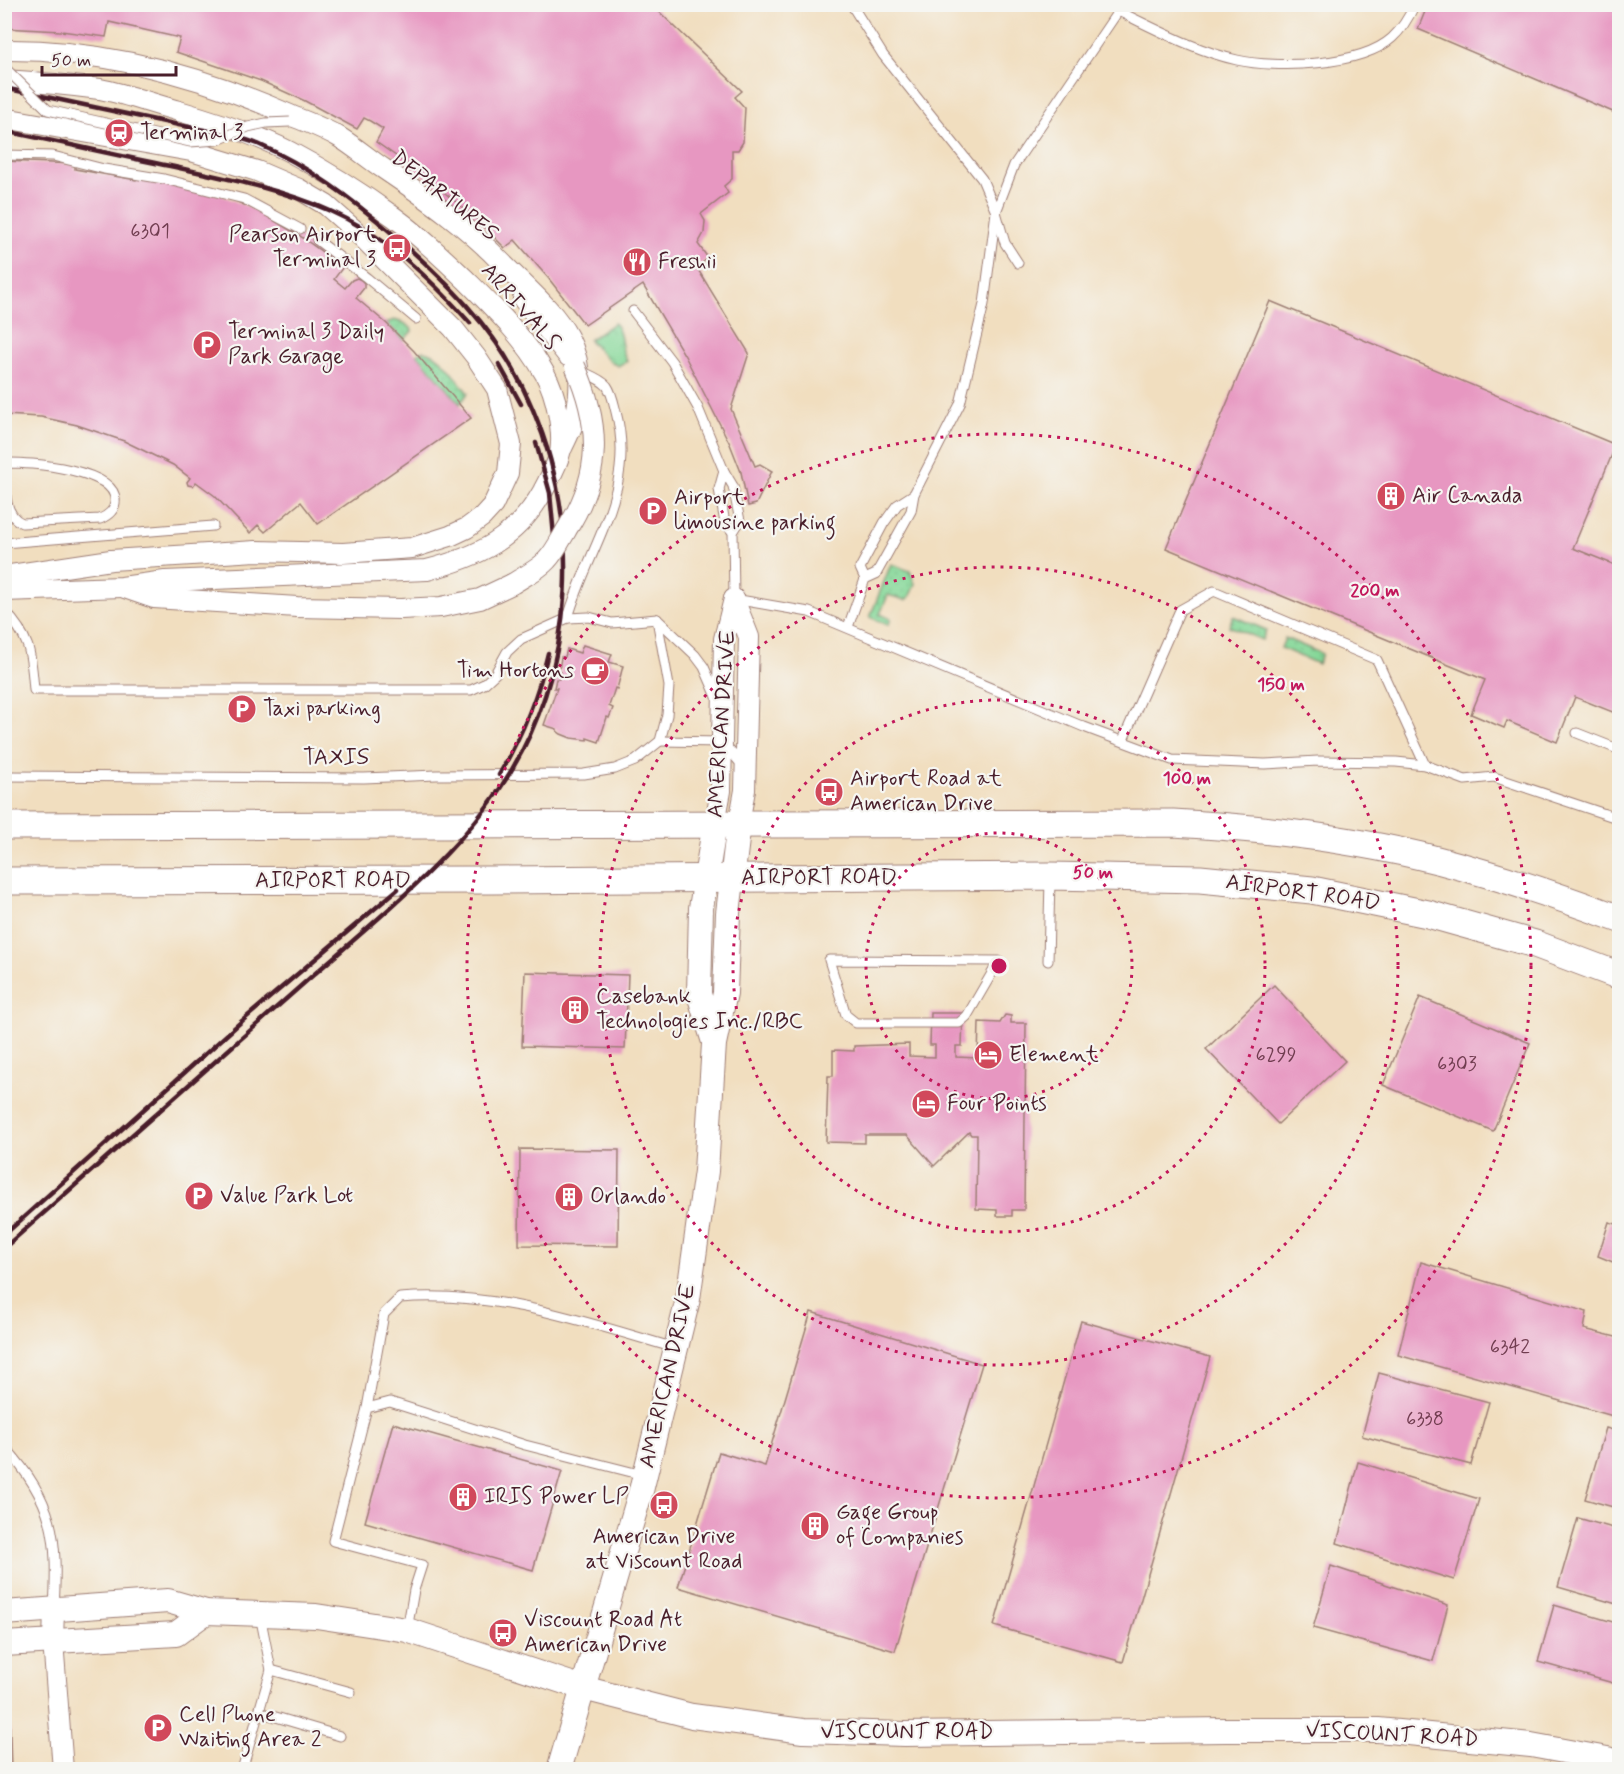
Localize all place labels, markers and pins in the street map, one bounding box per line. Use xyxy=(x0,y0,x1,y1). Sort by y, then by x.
station icon: Terminal 3 xyxy=(103,117,135,149)
place label: Terminal 3 xyxy=(140,119,243,147)
place label: Pearson Airport Terminal 3 xyxy=(229,221,376,274)
bus stop icon: Pearson Airport Terminal 3 xyxy=(381,232,413,264)
restaurant icon: Freshii xyxy=(621,246,653,278)
place label: Freshii xyxy=(658,248,717,276)
place label: Terminal 3 Daily Park Garage xyxy=(228,318,384,374)
parking icon: Terminal 3 Daily Park Garage xyxy=(191,329,223,361)
building icon: Air Canada xyxy=(1375,480,1407,512)
place label: Air Canada xyxy=(1412,482,1523,510)
place label: Airport limousine parking xyxy=(674,484,836,540)
parking icon: Airport limousine parking xyxy=(637,495,669,527)
cafe icon: Tim Hortons xyxy=(579,655,611,687)
place label: Tim Hortons xyxy=(457,657,574,685)
parking icon: Taxi parking xyxy=(226,693,258,725)
place label: Taxi parking xyxy=(263,695,381,724)
place label: Airport Road at American Drive xyxy=(850,765,1002,818)
bus stop icon: Airport Road at American Drive xyxy=(813,776,845,808)
centre of rings xyxy=(989,956,1009,976)
place label: Casebank Technologies Inc./RBC xyxy=(596,983,803,1039)
building icon: Casebank Technologies Inc./RBC xyxy=(559,994,591,1026)
hotel icon: Element xyxy=(972,1039,1004,1071)
place label: Element xyxy=(1009,1041,1099,1069)
hotel icon: Four Points xyxy=(910,1088,942,1120)
place label: Four Points xyxy=(947,1090,1047,1118)
parking icon: Value Park Lot xyxy=(183,1180,215,1212)
building icon: Orlando xyxy=(553,1181,585,1213)
place label: Value Park Lot xyxy=(220,1182,353,1210)
place label: Orlando xyxy=(590,1183,666,1211)
building icon: IRIS Power LP xyxy=(447,1481,479,1513)
place label: IRIS Power LP xyxy=(484,1483,629,1511)
bus stop icon: American Drive at Viscount Road xyxy=(648,1489,680,1521)
place label: Gage Group of Companies xyxy=(836,1499,964,1552)
building icon: Gage Group of Companies xyxy=(799,1510,831,1542)
place label: American Drive at Viscount Road xyxy=(586,1523,742,1576)
place label: Viscount Road At American Drive xyxy=(524,1606,682,1659)
bus stop icon: Viscount Road At American Drive xyxy=(487,1617,519,1649)
place label: Cell Phone Waiting Area 2 xyxy=(179,1701,322,1757)
parking icon: Cell Phone Waiting Area 2 xyxy=(142,1712,174,1744)

